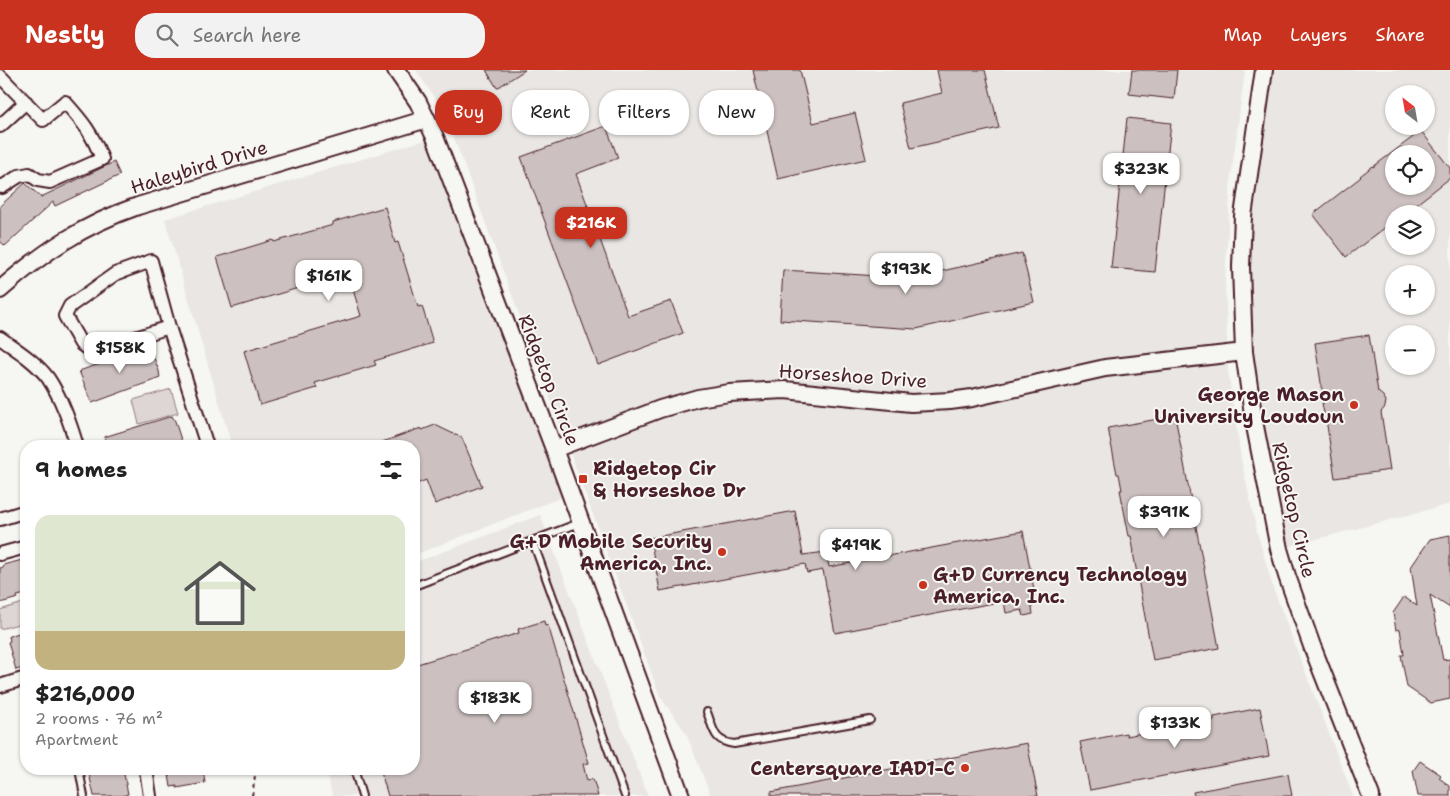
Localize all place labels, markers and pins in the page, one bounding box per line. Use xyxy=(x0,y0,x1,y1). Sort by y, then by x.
pin: $323K xyxy=(1106,152,1176,195)
pin: $216K xyxy=(556,206,626,249)
pin: $193K xyxy=(871,252,941,295)
pin: $161K xyxy=(294,260,364,302)
pin: $158K xyxy=(85,332,155,374)
place label: George Mason University Loudoun xyxy=(1154,382,1344,429)
marker: George Mason University Loudoun xyxy=(1348,399,1360,411)
place label: Ridgetop Cir & Horseshoe Dr xyxy=(593,456,746,503)
marker: Ridgetop Cir & Horseshoe Dr xyxy=(577,473,589,485)
pin: $391K xyxy=(1129,496,1199,538)
pin: $419K xyxy=(821,528,891,571)
place label: G+D Mobile Security America, Inc. xyxy=(509,529,712,576)
marker: G+D Mobile Security America, Inc. xyxy=(716,546,728,558)
place label: G+D Currency Technology America, Inc. xyxy=(933,562,1187,609)
marker: G+D Currency Technology America, Inc. xyxy=(917,579,929,591)
pin: $183K xyxy=(460,682,530,724)
pin: $133K xyxy=(1140,706,1210,749)
place label: Centersquare IAD1-C xyxy=(750,756,955,781)
marker: Centersquare IAD1-C xyxy=(959,762,971,774)

